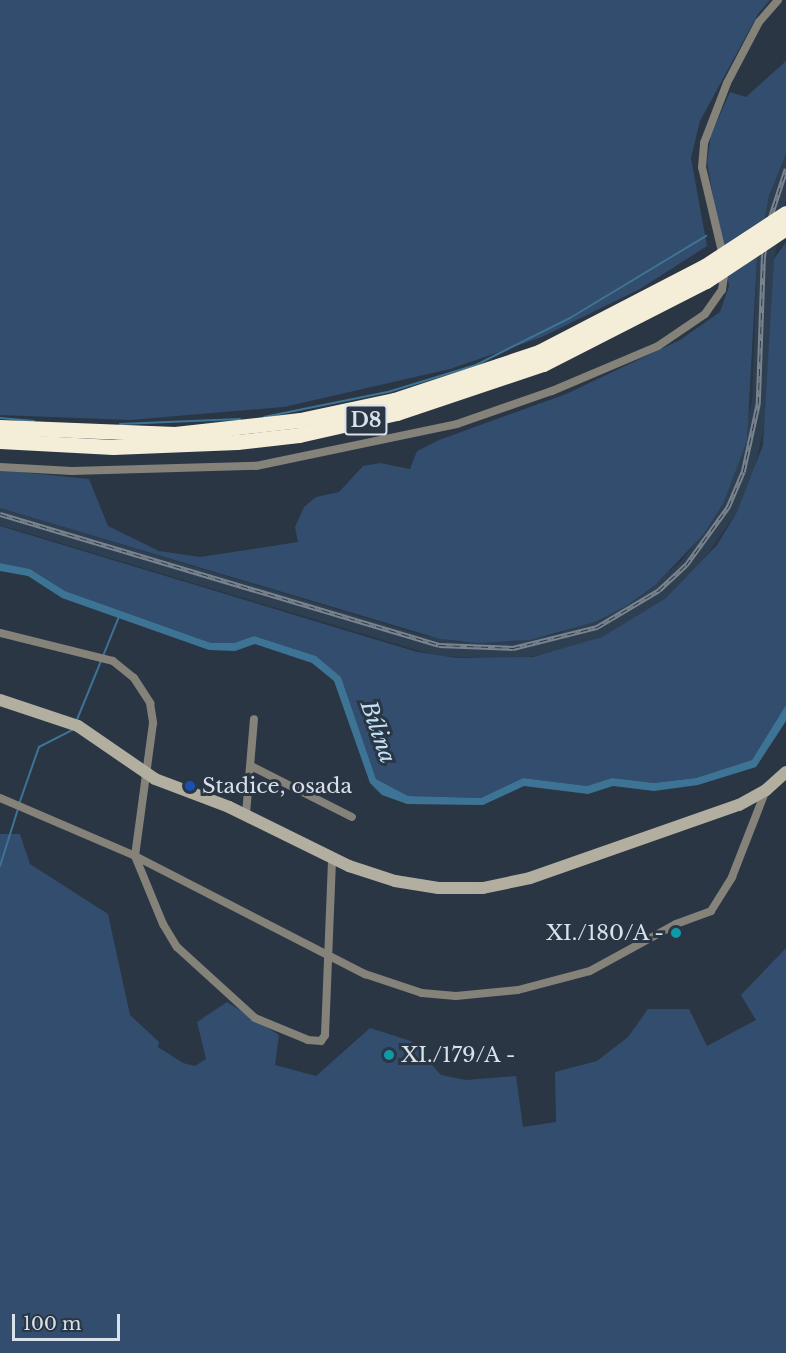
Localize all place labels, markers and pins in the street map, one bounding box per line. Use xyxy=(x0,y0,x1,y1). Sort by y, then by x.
place label: Stadice, osada xyxy=(202,773,352,799)
marker: Stadice, osada xyxy=(183,779,197,793)
place label: XI./180/A - xyxy=(545,920,664,946)
marker: XI./180/A - xyxy=(669,926,683,940)
place label: XI./179/A - xyxy=(401,1042,516,1068)
marker: XI./179/A - xyxy=(382,1048,396,1062)

